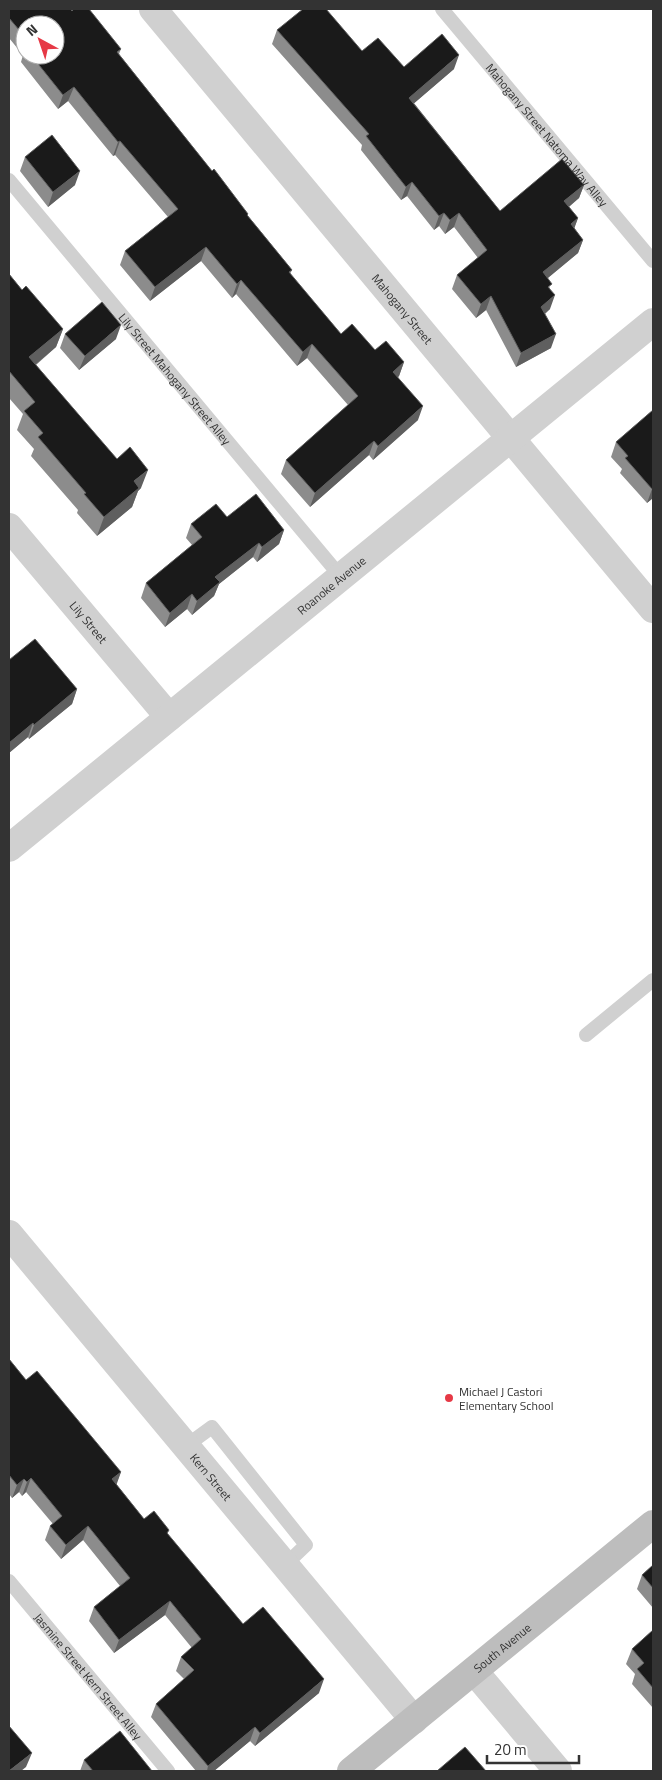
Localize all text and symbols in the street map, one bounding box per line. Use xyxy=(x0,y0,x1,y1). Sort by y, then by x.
north arrow xyxy=(15,15,65,65)
text: N xyxy=(21,18,42,41)
street label: Mahogany Street Natoma Way Alley xyxy=(482,59,613,211)
street label: Mahogany Street xyxy=(368,269,438,349)
street label: Lily Street Mahogany Street Alley xyxy=(114,308,236,449)
street label: Roanoke Avenue xyxy=(293,551,370,619)
street label: Lily Street xyxy=(65,596,113,648)
place label: Michael J Castori Elementary School xyxy=(459,1382,553,1415)
marker: Michael J Castori Elementary School xyxy=(443,1392,455,1404)
street label: Kern Street xyxy=(186,1449,237,1505)
street label: Jasmine Street Kern Street Alley xyxy=(30,1608,148,1744)
street label: South Avenue xyxy=(469,1618,535,1677)
scale bar xyxy=(487,1732,580,1764)
text: 20 m xyxy=(494,1738,527,1761)

